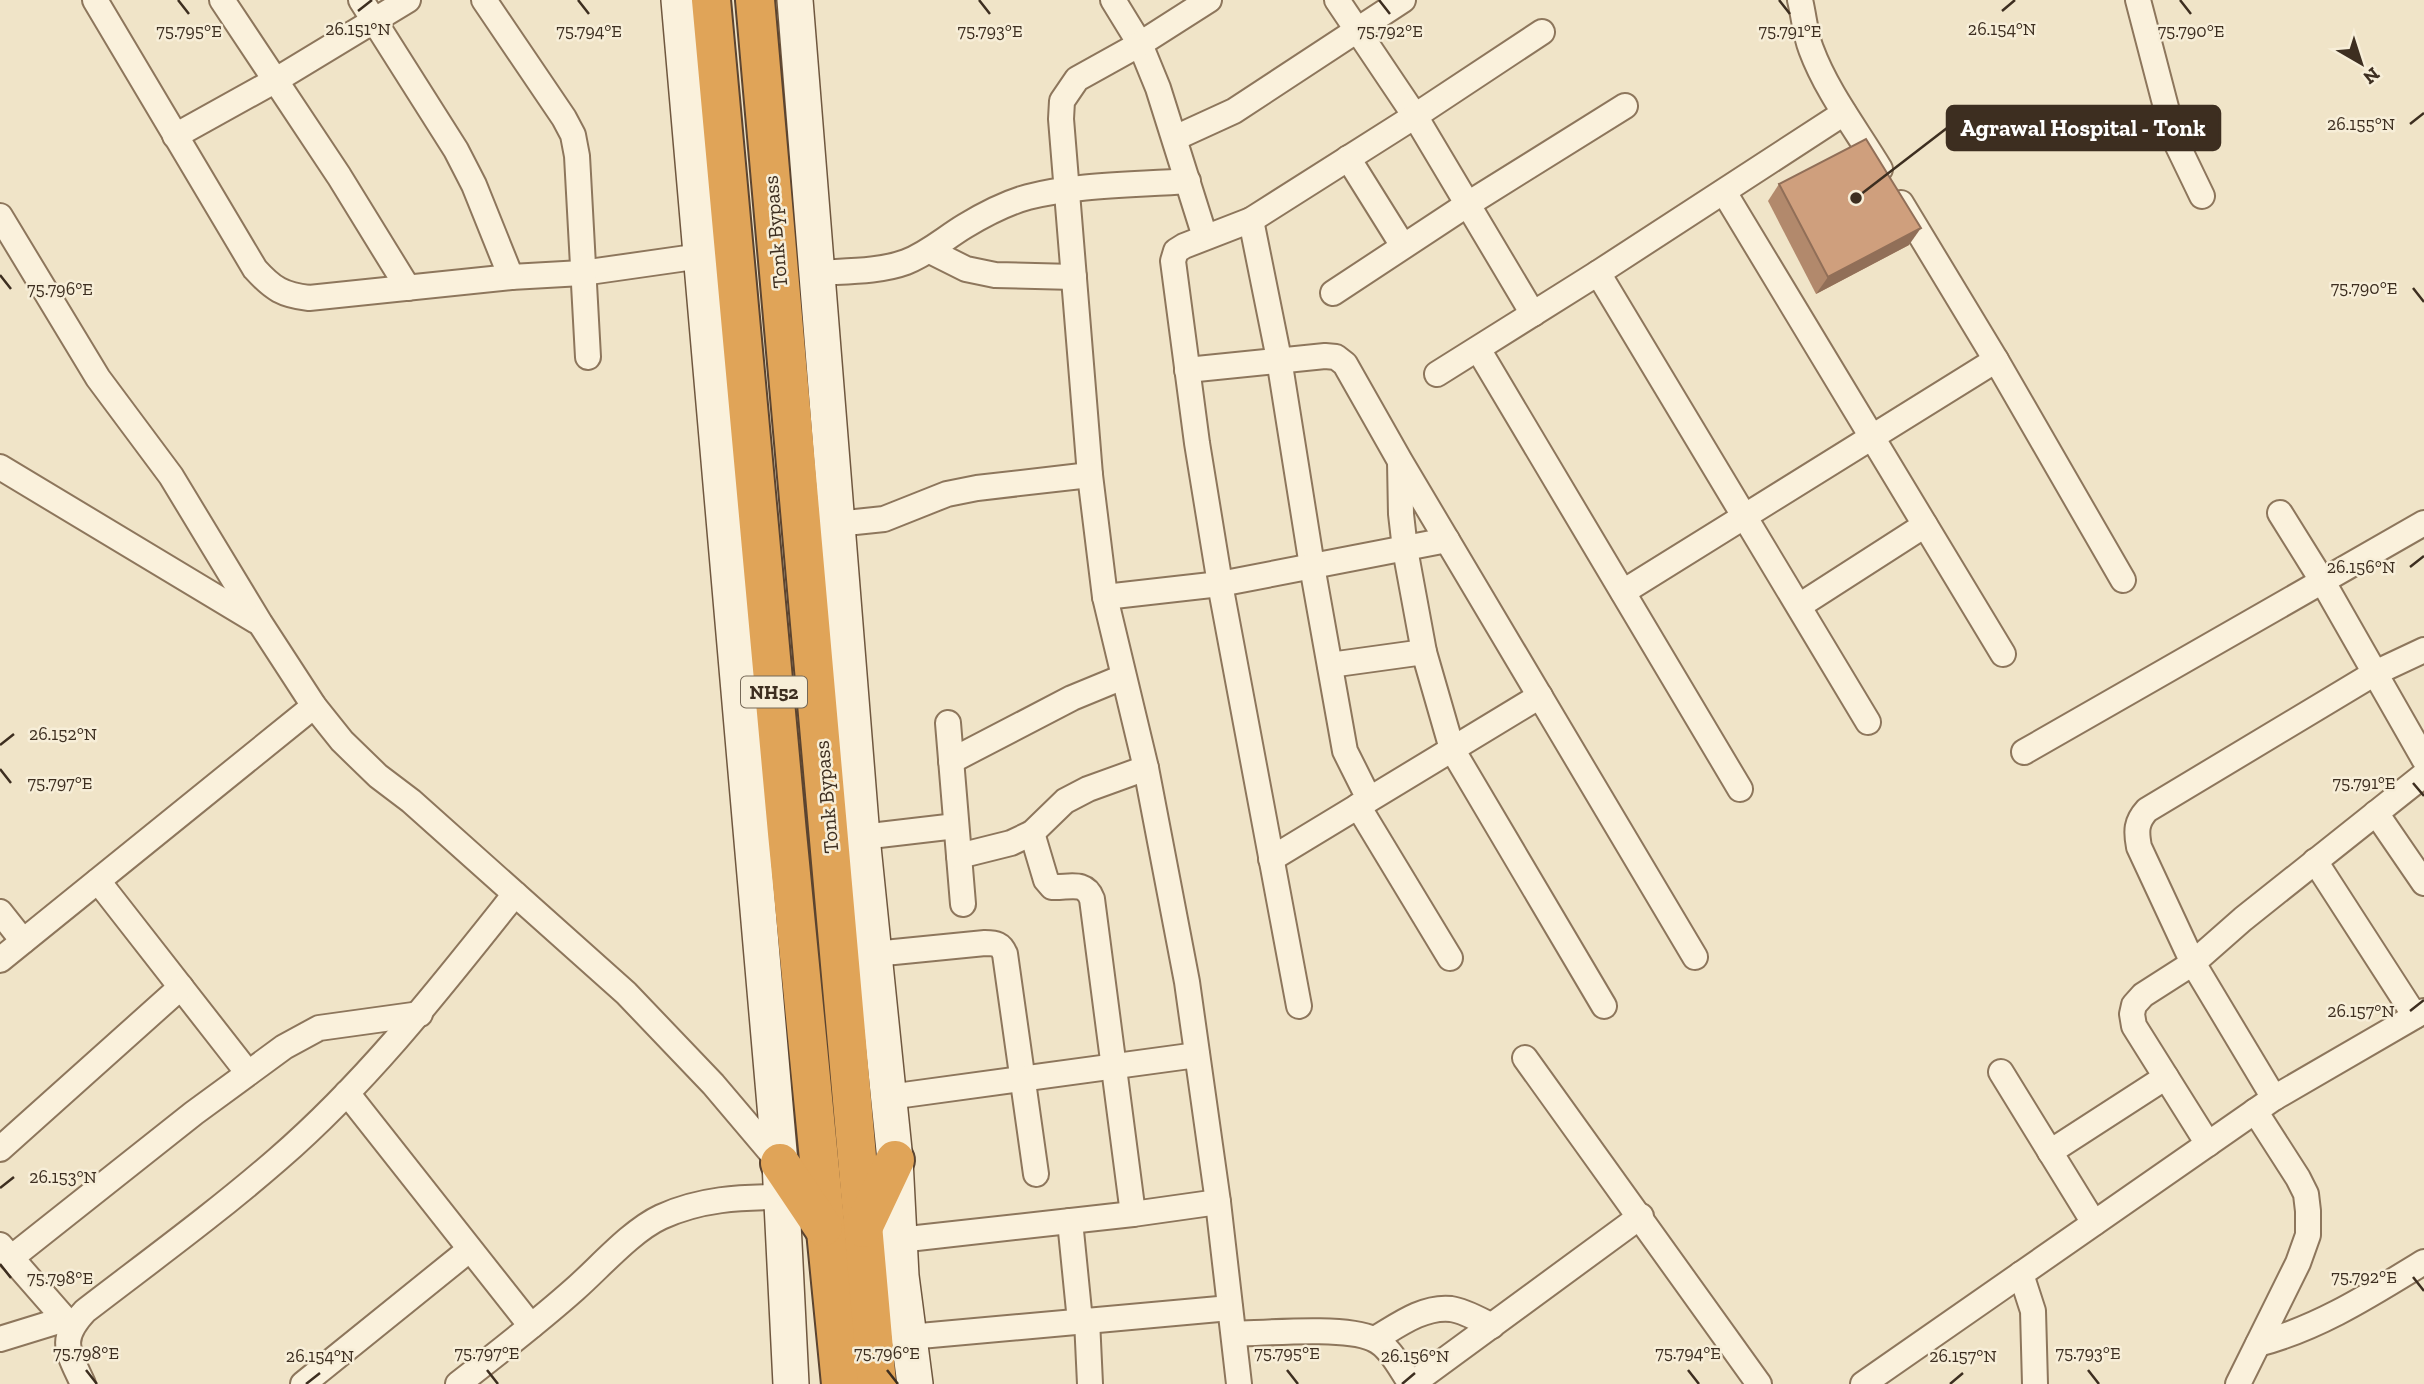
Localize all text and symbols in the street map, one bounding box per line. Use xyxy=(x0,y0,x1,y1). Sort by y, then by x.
text: 26.151°N xyxy=(325,18,391,40)
text: 26.154°N xyxy=(1968,18,2036,40)
text: 75.795°E xyxy=(156,20,222,42)
text: 75.794°E xyxy=(556,20,622,42)
text: 75.793°E xyxy=(957,20,1023,42)
text: 75.792°E xyxy=(1357,20,1423,42)
text: 75.791°E xyxy=(1759,20,1821,42)
text: 75.790°E xyxy=(2158,20,2224,42)
north arrow xyxy=(2326,28,2396,98)
text: N xyxy=(2359,62,2384,89)
callout: Agrawal Hospital - Tonk xyxy=(1947,106,2220,150)
text: 26.155°N xyxy=(2327,113,2395,135)
text: Agrawal Hospital - Tonk xyxy=(1960,114,2206,142)
street label: Tonk Bypass xyxy=(758,174,792,290)
text: 75.790°E xyxy=(2331,277,2397,299)
text: 75.796°E xyxy=(27,278,93,300)
text: 26.156°N xyxy=(2327,556,2395,578)
road number: NH52 xyxy=(741,677,807,708)
text: 26.152°N xyxy=(29,723,97,745)
street label: Tonk Bypass xyxy=(809,739,843,855)
text: 75.797°E xyxy=(28,772,92,794)
text: 75.791°E xyxy=(2333,772,2395,794)
text: 26.157°N xyxy=(2327,1000,2395,1022)
text: 26.153°N xyxy=(29,1166,97,1188)
text: 75.792°E xyxy=(2331,1266,2397,1288)
text: 75.798°E xyxy=(27,1267,93,1289)
text: 75.798°E xyxy=(53,1342,119,1364)
text: 75.797°E xyxy=(455,1342,519,1364)
text: 75.796°E xyxy=(854,1342,920,1364)
text: 75.795°E xyxy=(1254,1342,1320,1364)
text: 75.794°E xyxy=(1655,1342,1721,1364)
text: 75.793°E xyxy=(2055,1342,2121,1364)
text: 26.154°N xyxy=(286,1345,354,1367)
text: 26.156°N xyxy=(1381,1345,1449,1367)
text: 26.157°N xyxy=(1929,1345,1997,1367)

